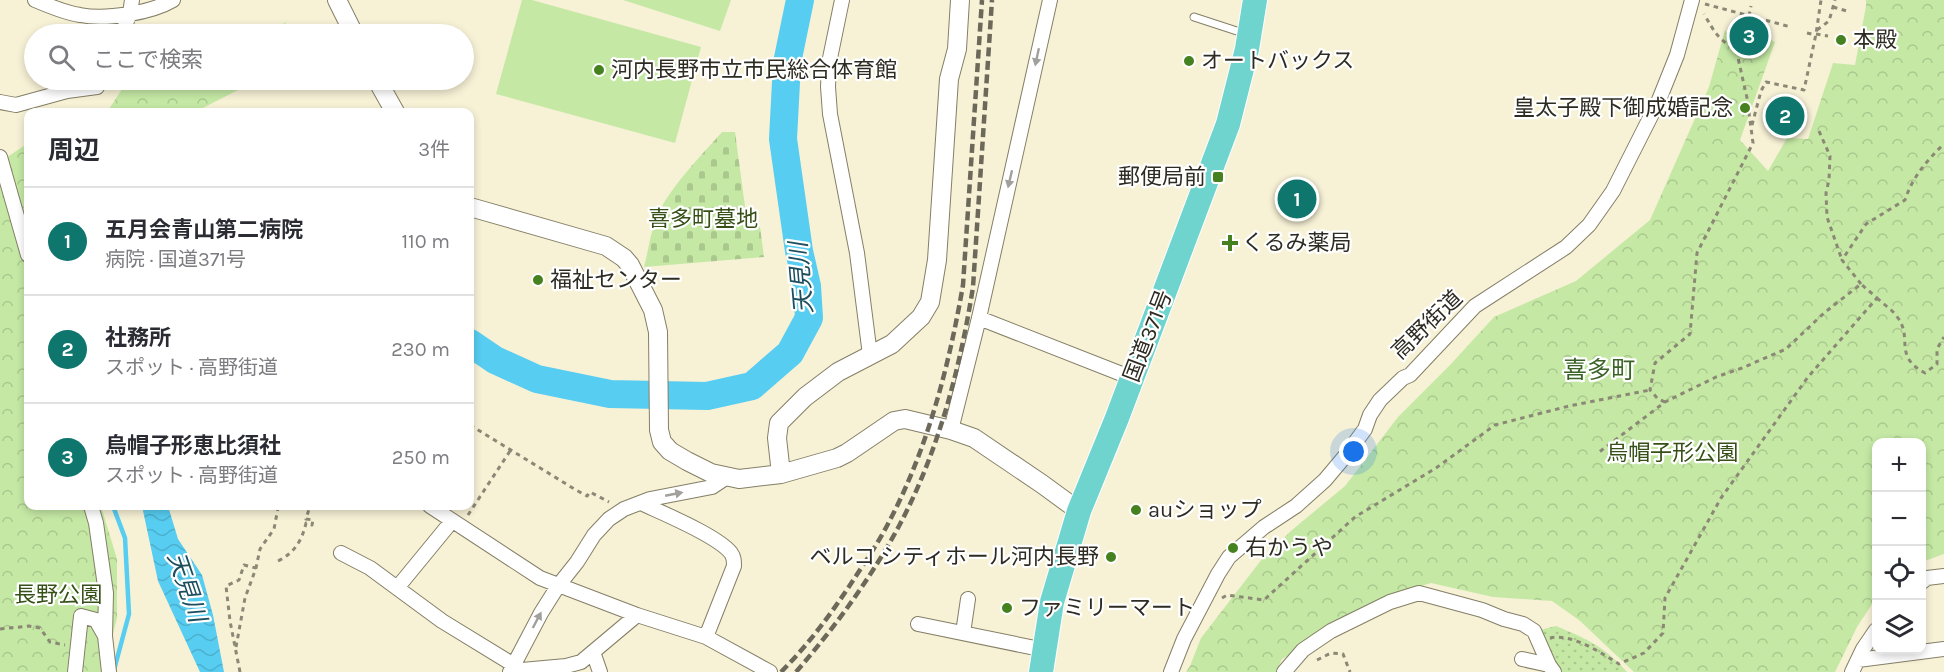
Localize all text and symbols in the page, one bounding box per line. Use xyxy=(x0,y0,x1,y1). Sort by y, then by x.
pin: 3 xyxy=(1730,14,1768,58)
search box xyxy=(24,24,474,90)
place label: 本殿 xyxy=(1853,27,1897,53)
marker: 本殿 xyxy=(1834,33,1848,47)
icon: search xyxy=(45,41,78,74)
text: ここで検索 xyxy=(93,47,203,73)
one-way arrow xyxy=(1032,48,1042,66)
place label: オートバックス xyxy=(1201,48,1354,74)
marker: オートバックス xyxy=(1182,54,1196,68)
place label: 河内長野市立市民総合体育館 xyxy=(611,57,897,83)
marker: 河内長野市立市民総合体育館 xyxy=(592,63,606,77)
pin: 2 xyxy=(1766,94,1804,138)
place label: 皇太子殿下御成婚記念 xyxy=(1513,95,1733,121)
marker: 皇太子殿下御成婚記念 xyxy=(1738,101,1752,115)
text: 周辺 xyxy=(48,135,100,166)
text: 3件 xyxy=(418,138,450,161)
place label: 郵便局前 xyxy=(1118,164,1206,190)
one-way arrow xyxy=(1005,170,1015,188)
marker: 郵便局前 xyxy=(1211,170,1225,184)
pin: 1 xyxy=(1278,176,1316,222)
park label: 喜多町墓地 xyxy=(648,206,758,232)
text: 五月会青山第二病院 xyxy=(105,217,303,243)
text: 1 xyxy=(64,230,71,253)
text: 110 m xyxy=(401,230,450,253)
place label: くるみ薬局 xyxy=(1242,230,1352,256)
marker: くるみ薬局 xyxy=(1223,236,1237,250)
water label: 天見川 xyxy=(784,238,818,315)
text: 病院 · 国道371号 xyxy=(105,248,246,271)
place label: 福祉センター xyxy=(550,267,682,293)
marker: 福祉センター xyxy=(531,273,545,287)
street label: 高野街道 xyxy=(1386,285,1468,365)
street label: 国道371号 xyxy=(1119,286,1177,386)
text: 社務所 xyxy=(105,325,171,351)
text: 2 xyxy=(61,338,74,361)
text: 230 m xyxy=(391,338,450,361)
text: スポット · 高野街道 xyxy=(105,356,278,379)
district label: 喜多町 xyxy=(1563,356,1635,384)
text: 烏帽子形恵比須社 xyxy=(105,433,281,459)
your location xyxy=(1339,437,1368,466)
map controls xyxy=(1872,438,1926,654)
button: + xyxy=(1872,438,1926,492)
park label: 烏帽子形公園 xyxy=(1606,440,1738,466)
text: 3 xyxy=(61,446,74,469)
text: 250 m xyxy=(392,446,450,469)
text: スポット · 高野街道 xyxy=(105,464,278,487)
one-way arrow xyxy=(665,489,684,498)
button: − xyxy=(1872,492,1926,546)
place label: auショップ xyxy=(1148,497,1261,523)
marker: auショップ xyxy=(1129,503,1143,517)
place label: 右かうや xyxy=(1245,535,1333,561)
marker: 右かうや xyxy=(1226,541,1240,555)
place label: ベルコ シティホール河内長野 xyxy=(810,544,1099,570)
button: locate xyxy=(1872,546,1926,600)
water label: 天見川 xyxy=(162,548,213,628)
marker: ベルコ シティホール河内長野 xyxy=(1104,550,1118,564)
park label: 長野公園 xyxy=(14,582,102,608)
place label: ファミリーマート xyxy=(1019,595,1195,621)
button: layers xyxy=(1872,600,1926,654)
marker: ファミリーマート xyxy=(1000,601,1014,615)
one-way arrow xyxy=(532,611,542,628)

